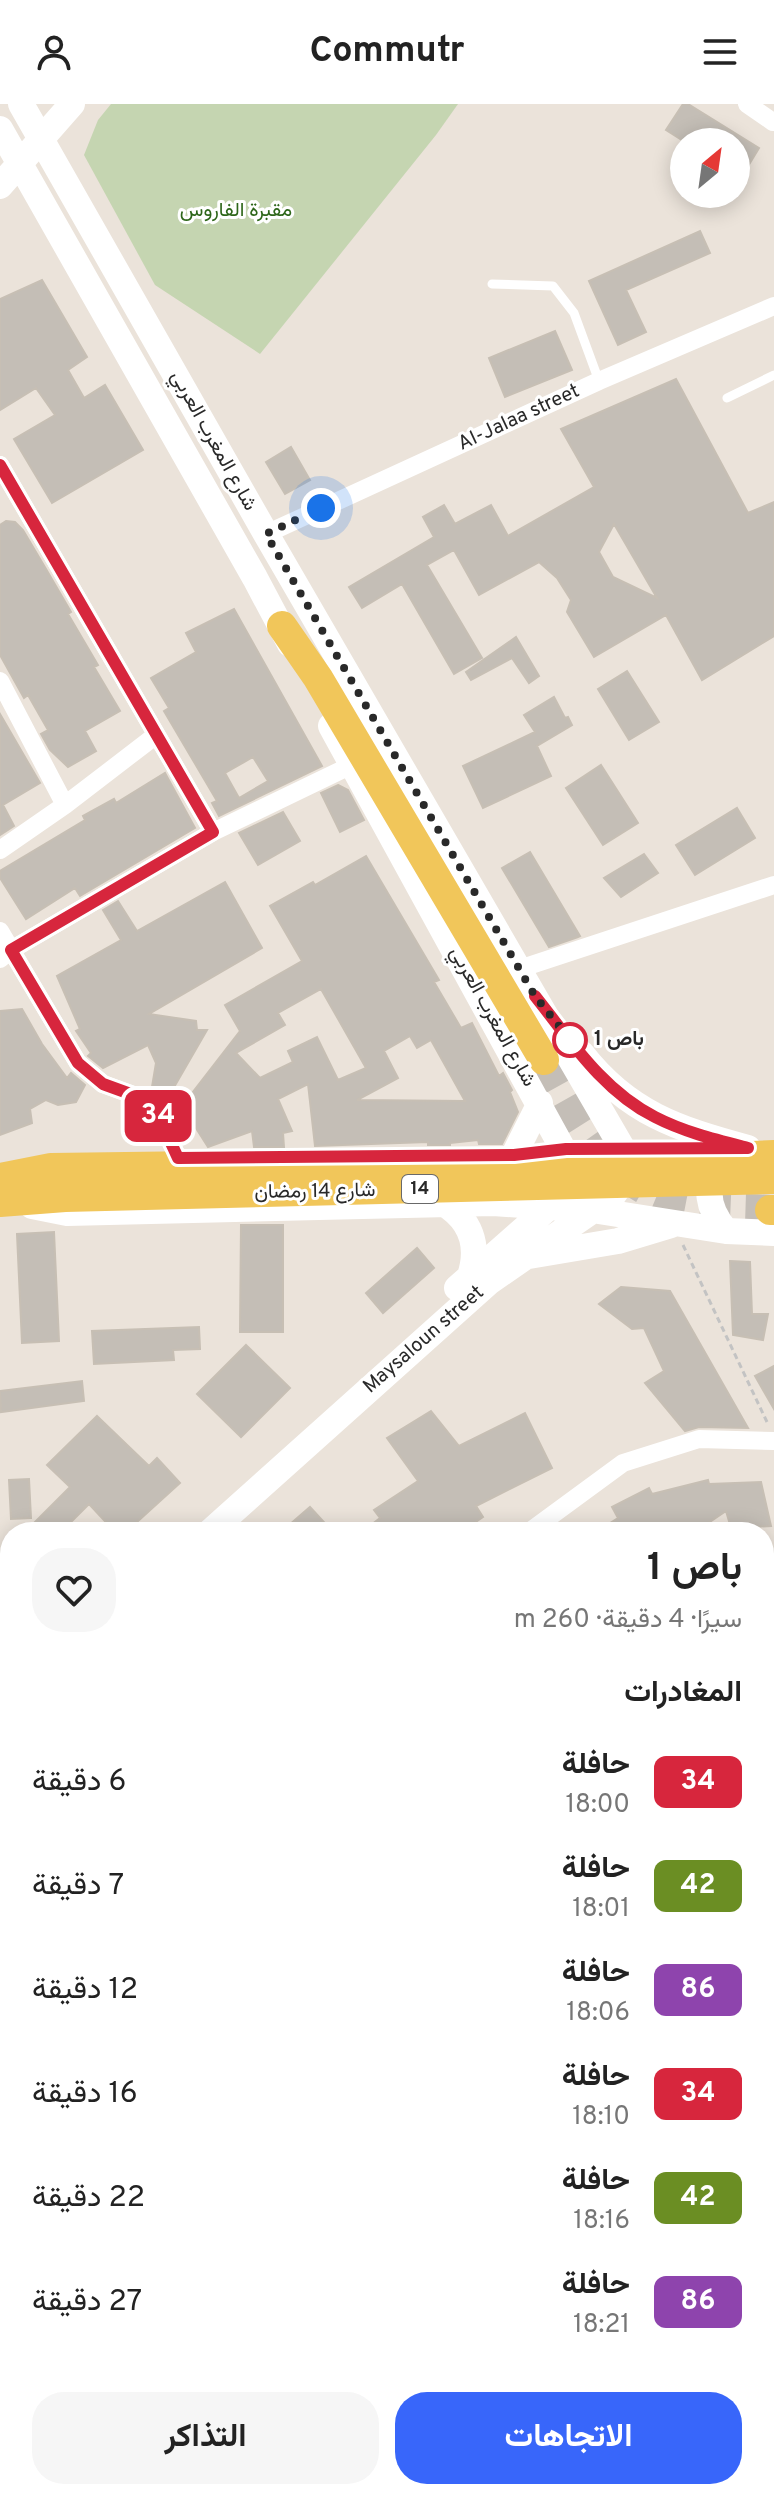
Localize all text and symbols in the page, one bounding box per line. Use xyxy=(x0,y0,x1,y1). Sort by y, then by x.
text: Commutr xyxy=(309,29,465,75)
icon: person xyxy=(32,30,76,74)
icon: menu xyxy=(698,30,742,74)
north arrow xyxy=(670,128,750,208)
map controls xyxy=(670,128,750,208)
park label: مقبرة الفاروس xyxy=(180,198,292,224)
street label: شارع المغرب العربي xyxy=(162,366,262,517)
street label: Al-Jalaa street xyxy=(454,378,584,458)
your location xyxy=(301,488,341,528)
street label: شارع المغرب العربي xyxy=(441,942,541,1093)
marker: باص 1 xyxy=(553,1023,587,1057)
place label: باص 1 xyxy=(594,1027,644,1053)
line badge: 34 xyxy=(122,1090,194,1142)
text: 34 xyxy=(141,1098,175,1134)
road number: 14 xyxy=(402,1175,438,1203)
street label: شارع 14 رمضان xyxy=(254,1178,376,1206)
street label: Maysaloun street xyxy=(358,1280,490,1400)
text: باص 1 xyxy=(647,1545,742,1594)
button: heart xyxy=(32,1548,116,1632)
text: سيرًا · 4 دقيقة · 260 m xyxy=(514,1604,742,1637)
text: المغادرات xyxy=(624,1675,742,1712)
text: حافلة xyxy=(562,1747,630,1784)
text: 6 دقيقة xyxy=(32,1764,126,1801)
text: 34 xyxy=(681,1764,715,1800)
text: 18:00 xyxy=(565,1789,630,1822)
text: حافلة xyxy=(562,1851,630,1888)
text: 7 دقيقة xyxy=(32,1868,124,1905)
text: 42 xyxy=(680,1868,716,1904)
text: 18:01 xyxy=(572,1893,630,1926)
text: حافلة xyxy=(562,1955,630,1992)
text: 12 دقيقة xyxy=(32,1972,138,2009)
text: 86 xyxy=(681,1972,715,2008)
text: 18:06 xyxy=(566,1997,630,2030)
text: حافلة xyxy=(562,2059,630,2096)
text: 16 دقيقة xyxy=(32,2076,138,2113)
text: 34 xyxy=(681,2076,715,2112)
text: 18:10 xyxy=(572,2101,630,2134)
text: حافلة xyxy=(562,2163,630,2200)
text: 22 دقيقة xyxy=(32,2180,145,2217)
text: 42 xyxy=(680,2180,716,2216)
text: 18:16 xyxy=(573,2205,630,2238)
text: حافلة xyxy=(562,2267,630,2304)
text: 27 دقيقة xyxy=(32,2284,142,2321)
text: 86 xyxy=(681,2284,715,2320)
text: 18:21 xyxy=(573,2309,630,2342)
button: التذاكر xyxy=(32,2392,379,2484)
button: الاتجاهات xyxy=(395,2392,742,2484)

